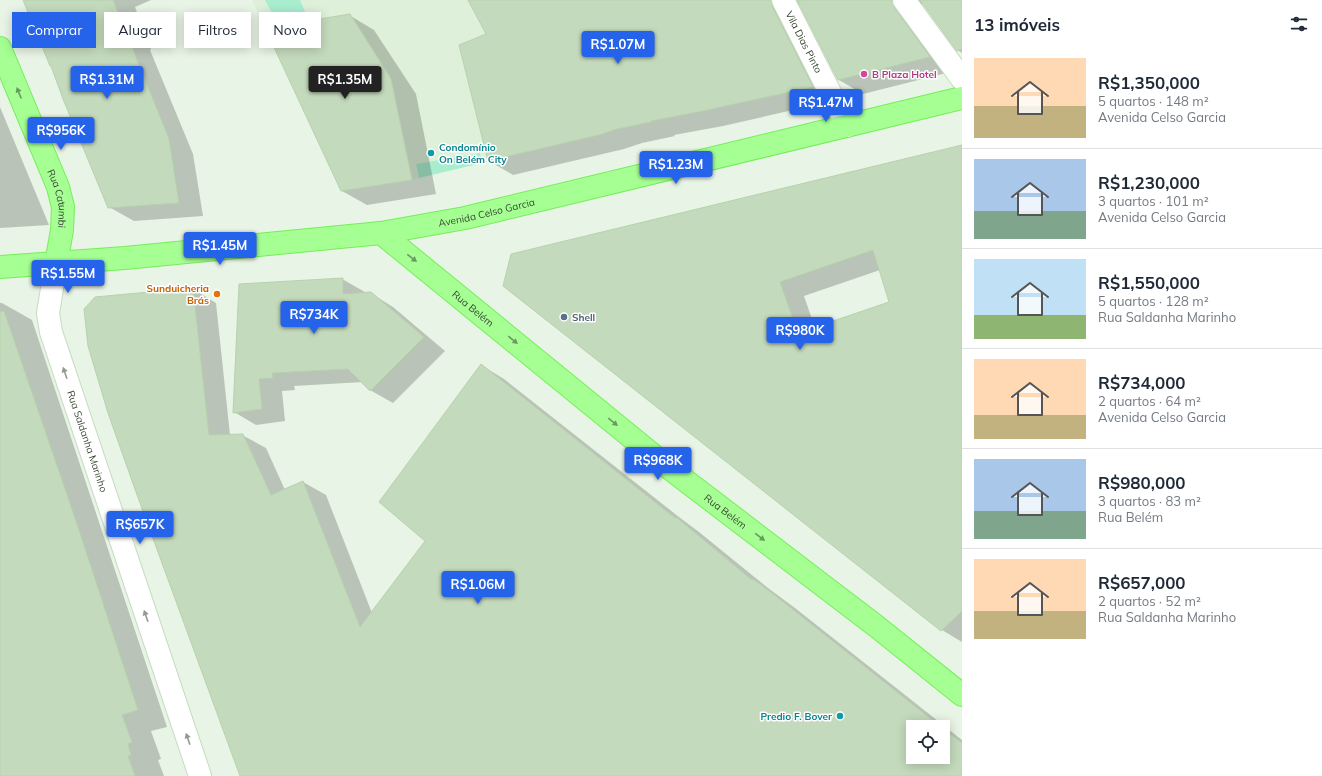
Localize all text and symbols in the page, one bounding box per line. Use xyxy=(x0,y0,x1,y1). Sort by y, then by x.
street label: Vila Dias Pinto xyxy=(783,9,825,76)
chip: Comprar xyxy=(12,12,96,48)
chip: Alugar xyxy=(104,12,176,48)
chip: Filtros xyxy=(184,12,251,48)
chip: Novo xyxy=(259,12,321,48)
icon: filters xyxy=(1288,13,1310,35)
text: 13 imóveis xyxy=(974,14,1060,35)
pin: R$1.07M xyxy=(581,31,655,65)
text: R$1.07M xyxy=(591,36,645,52)
pin: R$1.31M xyxy=(70,66,144,100)
pin: R$1.35M xyxy=(308,66,382,100)
place label: B Plaza Hotel xyxy=(872,68,937,81)
marker: B Plaza Hotel xyxy=(859,69,869,79)
text: R$1.31M xyxy=(80,71,134,87)
text: R$1.35M xyxy=(318,71,372,87)
text: R$1,350,000 xyxy=(1098,72,1200,93)
icon: home xyxy=(1006,74,1054,122)
one-way arrow xyxy=(16,88,22,99)
pin: R$1.47M xyxy=(789,89,863,123)
text: 5 quartos · 148 m² xyxy=(1098,93,1209,109)
text: R$1.47M xyxy=(799,94,853,110)
text: Avenida Celso Garcia xyxy=(1098,109,1226,125)
pin: R$956K xyxy=(28,117,94,151)
text: R$956K xyxy=(37,122,85,138)
place label: Condomínio On Belém City xyxy=(439,141,507,166)
marker: Condomínio On Belém City xyxy=(426,148,436,158)
pin: R$1.23M xyxy=(639,151,713,185)
text: R$1.23M xyxy=(649,156,703,172)
street label: Rua Catumbi xyxy=(44,167,69,228)
text: R$1,230,000 xyxy=(1098,172,1200,193)
icon: home xyxy=(1006,175,1054,223)
text: 3 quartos · 101 m² xyxy=(1098,193,1209,209)
street label: Avenida Celso Garcia xyxy=(437,195,536,230)
text: Avenida Celso Garcia xyxy=(1098,209,1226,225)
pin: R$1.45M xyxy=(183,232,257,266)
text: R$1.45M xyxy=(193,237,247,253)
one-way arrow xyxy=(406,253,417,262)
pin: R$1.55M xyxy=(31,260,105,294)
text: R$1.55M xyxy=(41,265,95,281)
text: R$1,550,000 xyxy=(1098,272,1200,293)
icon: home xyxy=(1006,275,1054,323)
place label: Sunduicheria Brás xyxy=(147,282,209,307)
street label: Rua Belém xyxy=(449,288,497,330)
marker: Sunduicheria Brás xyxy=(212,289,222,299)
text: 5 quartos · 128 m² xyxy=(1098,293,1209,309)
pin: R$734K xyxy=(281,301,347,335)
text: R$734K xyxy=(290,306,338,322)
text: Rua Saldanha Marinho xyxy=(1098,309,1236,325)
place label: Shell xyxy=(572,311,595,324)
marker: Shell xyxy=(559,312,569,322)
pin: R$980K xyxy=(767,317,833,351)
text: R$980K xyxy=(776,322,824,338)
one-way arrow xyxy=(507,335,518,344)
one-way arrow xyxy=(61,367,67,379)
text: R$734,000 xyxy=(1098,372,1186,393)
icon: home xyxy=(1006,375,1054,423)
street label: Rua Saldanha Marinho xyxy=(64,389,110,494)
text: 2 quartos · 64 m² xyxy=(1098,393,1201,409)
text: Avenida Celso Garcia xyxy=(1098,409,1226,425)
one-way arrow xyxy=(608,418,619,426)
pin: R$968K xyxy=(625,447,691,481)
text: R$968K xyxy=(634,452,682,468)
text: R$980,000 xyxy=(1098,472,1186,493)
icon: home xyxy=(1006,475,1054,523)
street label: Rua Belém xyxy=(701,491,749,532)
text: 3 quartos · 83 m² xyxy=(1098,493,1201,509)
text: Rua Belém xyxy=(1098,509,1163,525)
pin: R$657K xyxy=(107,511,173,545)
text: R$657K xyxy=(116,516,164,532)
one-way arrow xyxy=(754,533,765,541)
pin: R$1.06M xyxy=(441,571,515,605)
text: R$657,000 xyxy=(1098,572,1186,593)
icon: home xyxy=(1006,575,1054,623)
text: R$1.06M xyxy=(451,576,505,592)
text: 2 quartos · 52 m² xyxy=(1098,593,1201,609)
one-way arrow xyxy=(143,609,149,621)
text: Rua Saldanha Marinho xyxy=(1098,609,1236,625)
place label: Predio F. Bover xyxy=(761,710,832,723)
marker: Predio F. Bover xyxy=(835,711,845,721)
map controls xyxy=(906,720,950,764)
button: locate xyxy=(906,720,950,764)
one-way arrow xyxy=(184,733,190,745)

